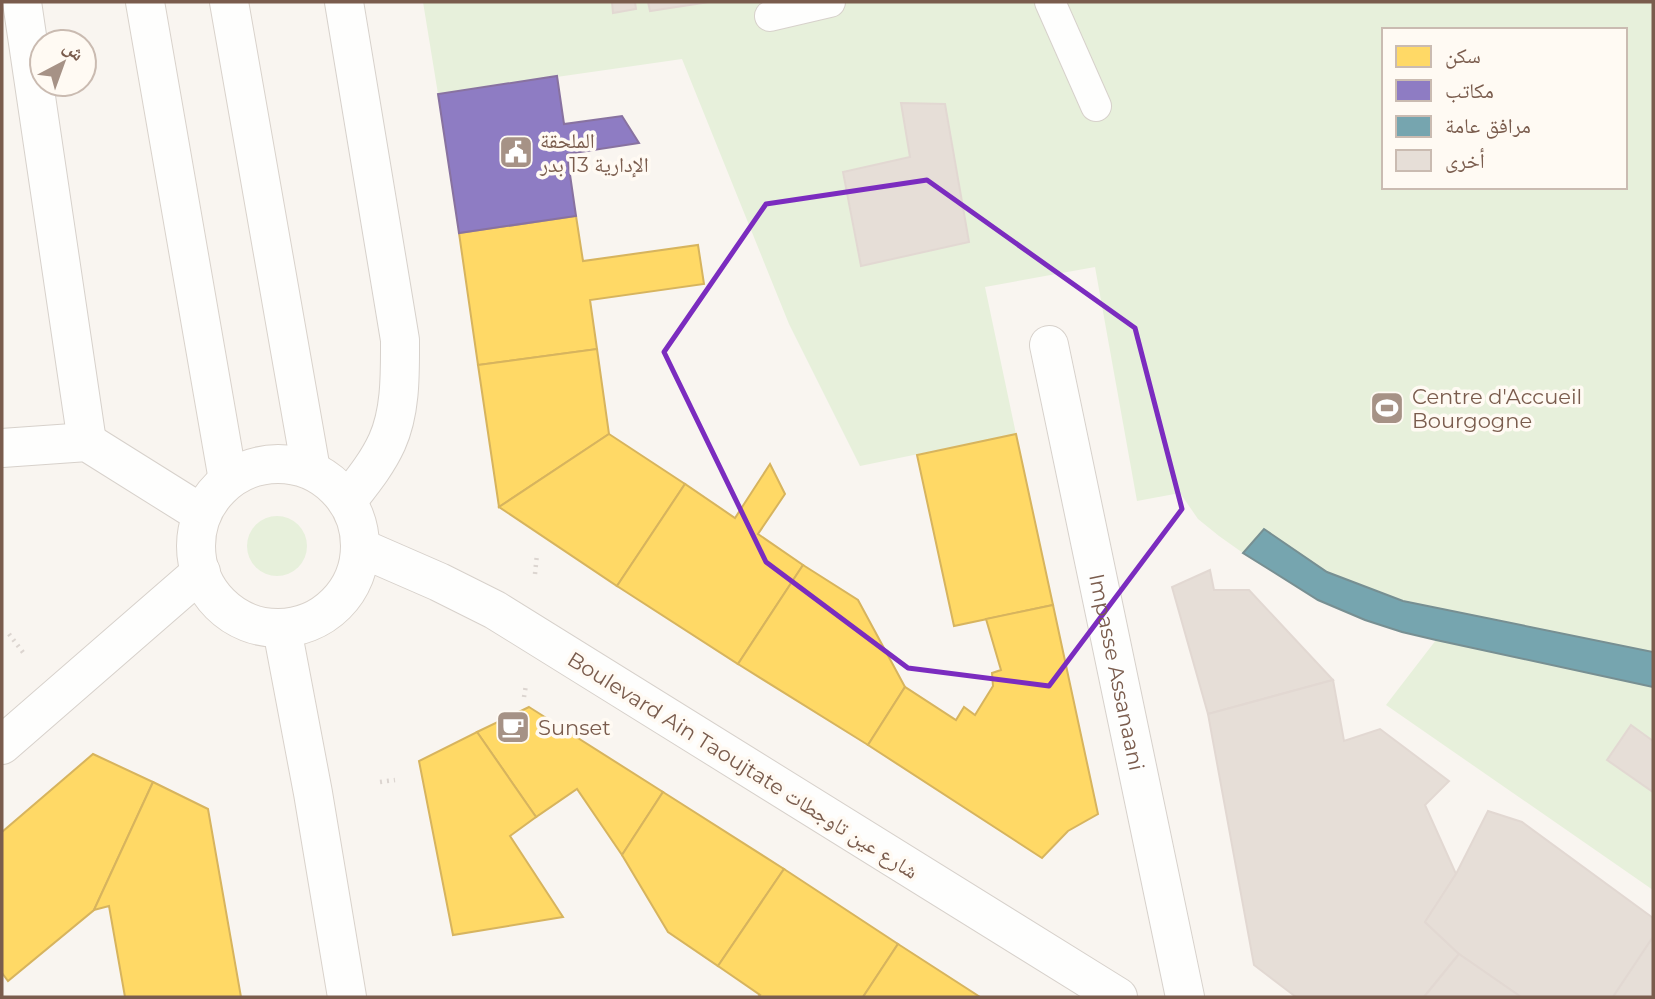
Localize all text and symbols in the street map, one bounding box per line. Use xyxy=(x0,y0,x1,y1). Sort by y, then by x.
north arrow xyxy=(28,28,98,98)
legend xyxy=(1382,28,1627,189)
text: ش xyxy=(59,35,89,66)
text: سكن xyxy=(1445,43,1481,69)
text: مكاتب xyxy=(1445,78,1494,103)
text: مرافق عامة xyxy=(1445,113,1531,139)
place label: الملحقة الإدارية 13 بدر xyxy=(539,128,649,178)
public building icon: الملحقة الإدارية 13 بدر xyxy=(497,133,535,171)
text: أخرى xyxy=(1445,148,1485,173)
place label: Centre d'Accueil Bourgogne xyxy=(1412,384,1582,433)
sports icon: Centre d'Accueil Bourgogne xyxy=(1368,389,1406,427)
street label: Impasse Assanaani xyxy=(1084,571,1150,773)
street label: Boulevard Ain Taoujtate شارع عين تاوجطات xyxy=(563,646,923,885)
cafe icon: Sunset xyxy=(494,708,532,746)
place label: Sunset xyxy=(538,715,611,740)

